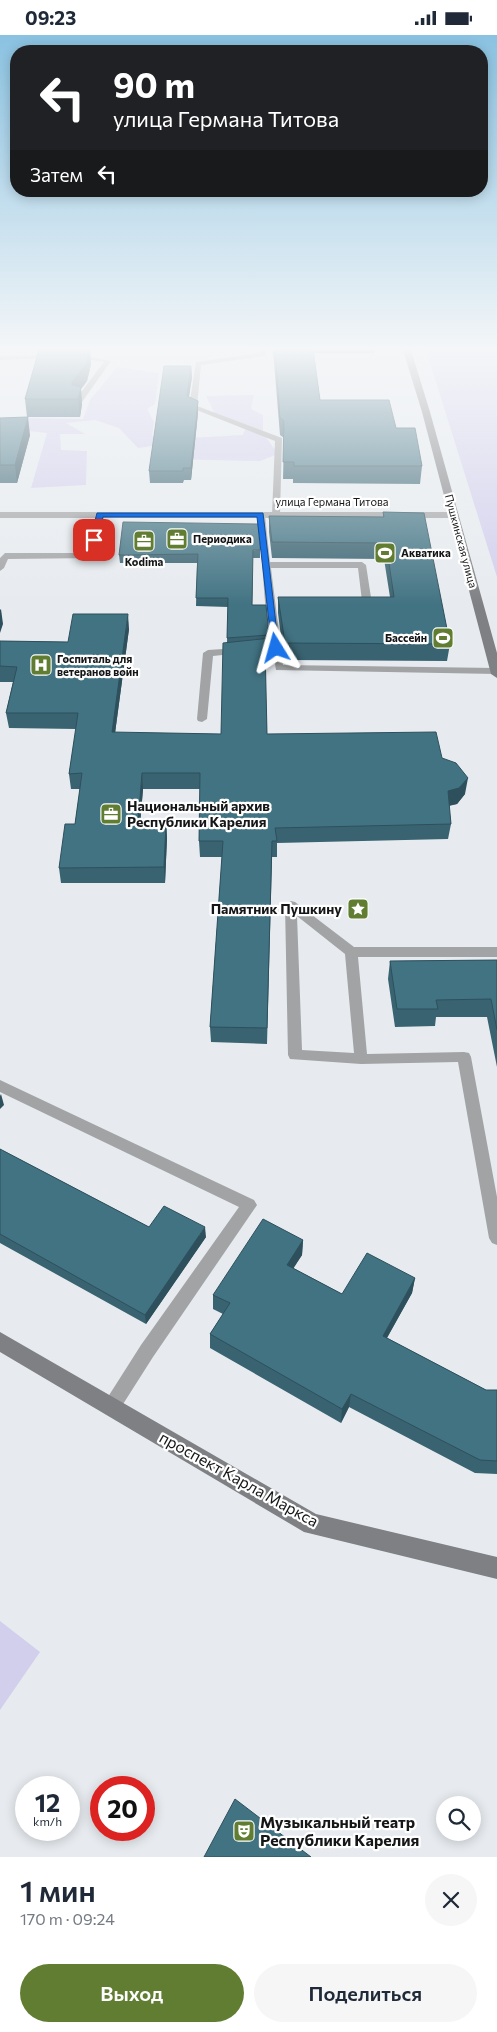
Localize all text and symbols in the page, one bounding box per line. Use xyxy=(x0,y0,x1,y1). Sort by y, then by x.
text: 09:23 xyxy=(25,6,76,29)
text: 90 m xyxy=(113,62,195,105)
icon: left xyxy=(30,65,95,130)
text: улица Германа Титова xyxy=(113,105,339,132)
icon: left xyxy=(93,160,121,188)
text: Затем xyxy=(30,163,83,186)
street label: Пушкинская улица xyxy=(443,493,480,589)
street label: улица Германа Титова xyxy=(275,495,389,508)
pin xyxy=(73,519,115,561)
icon: arrive xyxy=(80,526,108,554)
office icon: Периодика xyxy=(165,527,189,551)
office icon: Kodima xyxy=(132,529,156,553)
place label: Периодика xyxy=(193,532,252,545)
sports icon: Акватика xyxy=(373,541,397,565)
place label: Акватика xyxy=(401,546,451,559)
place label: Kodima xyxy=(125,555,164,568)
position arrow xyxy=(249,621,301,673)
sports icon: Бассейн xyxy=(431,626,455,650)
place label: Бассейн xyxy=(385,631,427,644)
place label: Госпиталь для ветеранов войн xyxy=(57,652,139,678)
hospital icon: Госпиталь для ветеранов войн xyxy=(29,653,53,677)
place label: Национальный архив Республики Карелия xyxy=(127,797,270,830)
office icon: Национальный архив Республики Карелия xyxy=(99,802,123,826)
place icon: Памятник Пушкину xyxy=(346,897,370,921)
place label: Памятник Пушкину xyxy=(211,900,342,917)
street label: проспект Карла Маркса xyxy=(156,1427,322,1530)
speed limit sign: 20 xyxy=(90,1776,155,1841)
text: 12 xyxy=(35,1787,60,1817)
map controls xyxy=(436,1796,481,1841)
button: search xyxy=(436,1796,481,1841)
place label: Музыкальный театр Республики Карелия xyxy=(260,1812,419,1849)
text: km/h xyxy=(33,1814,62,1828)
theatre icon: Музыкальный театр Республики Карелия xyxy=(232,1819,256,1843)
text: 1 мин xyxy=(20,1871,96,1908)
button: close xyxy=(425,1874,477,1926)
text: 170 m · 09:24 xyxy=(20,1909,115,1928)
button: Выход xyxy=(20,1964,244,2022)
button: Поделиться xyxy=(254,1964,477,2022)

